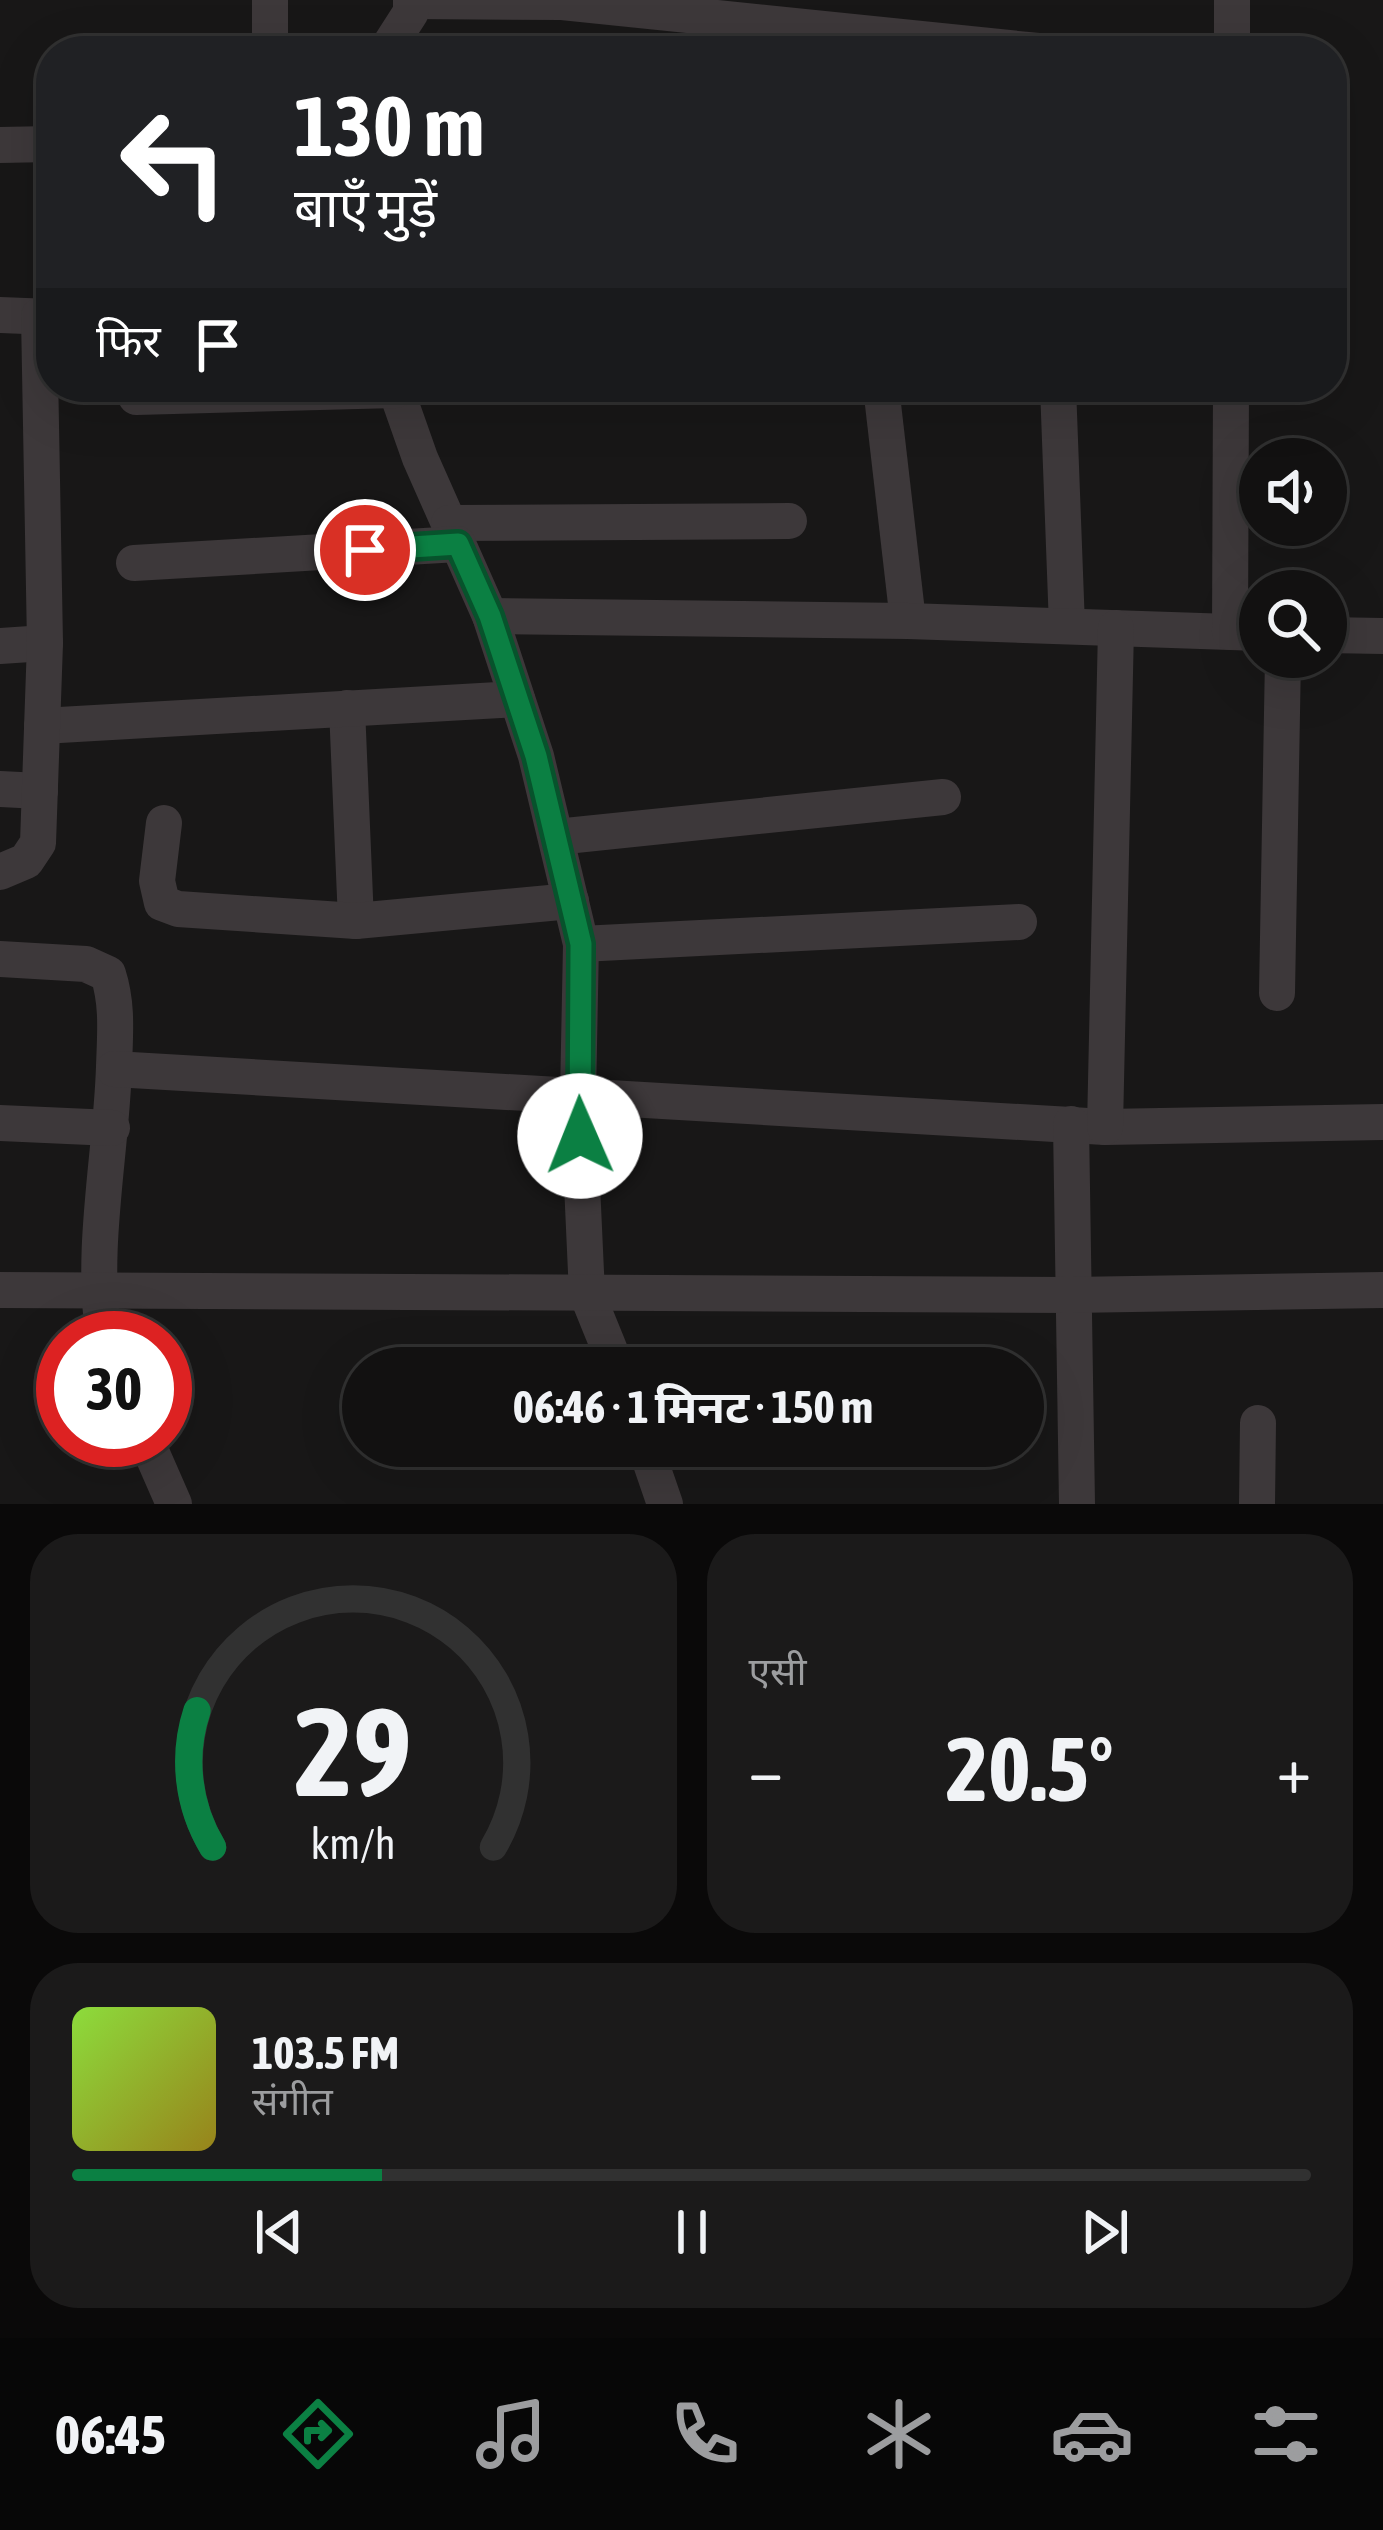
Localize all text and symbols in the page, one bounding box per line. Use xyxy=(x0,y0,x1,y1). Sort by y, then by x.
text: 130 m xyxy=(294,78,484,174)
icon: left xyxy=(96,84,252,240)
text: बाएँ मुड़ें xyxy=(294,177,437,238)
icon: arrive xyxy=(185,312,251,378)
text: फिर xyxy=(96,315,161,367)
map controls xyxy=(1239,438,1347,678)
button: sound xyxy=(1239,438,1347,546)
pin xyxy=(314,499,416,601)
icon: arrive xyxy=(332,517,398,583)
button: search xyxy=(1239,570,1347,678)
position arrow xyxy=(517,1073,643,1199)
speed limit sign: 30 xyxy=(36,1311,192,1467)
text: 06:46 · 1 मिनट · 150 m xyxy=(513,1381,873,1433)
text: एसी xyxy=(749,1649,807,1693)
text: 29 xyxy=(295,1679,412,1822)
text: 20.5° xyxy=(946,1717,1114,1820)
text: − xyxy=(749,1731,783,1807)
text: + xyxy=(1277,1731,1311,1807)
text: km/h xyxy=(311,1818,396,1867)
text: 103.5 FM xyxy=(252,2027,399,2079)
text: संगीत xyxy=(252,2079,333,2123)
icon: previous xyxy=(246,2199,312,2265)
icon: pause xyxy=(659,2199,725,2265)
icon: next xyxy=(1072,2199,1138,2265)
icon: directions xyxy=(276,2392,360,2476)
icon: music xyxy=(469,2392,553,2476)
icon: phone xyxy=(663,2392,747,2476)
icon: climate xyxy=(857,2392,941,2476)
icon: car xyxy=(1050,2392,1134,2476)
icon: filters xyxy=(1244,2392,1328,2476)
text: 06:45 xyxy=(55,2404,166,2465)

